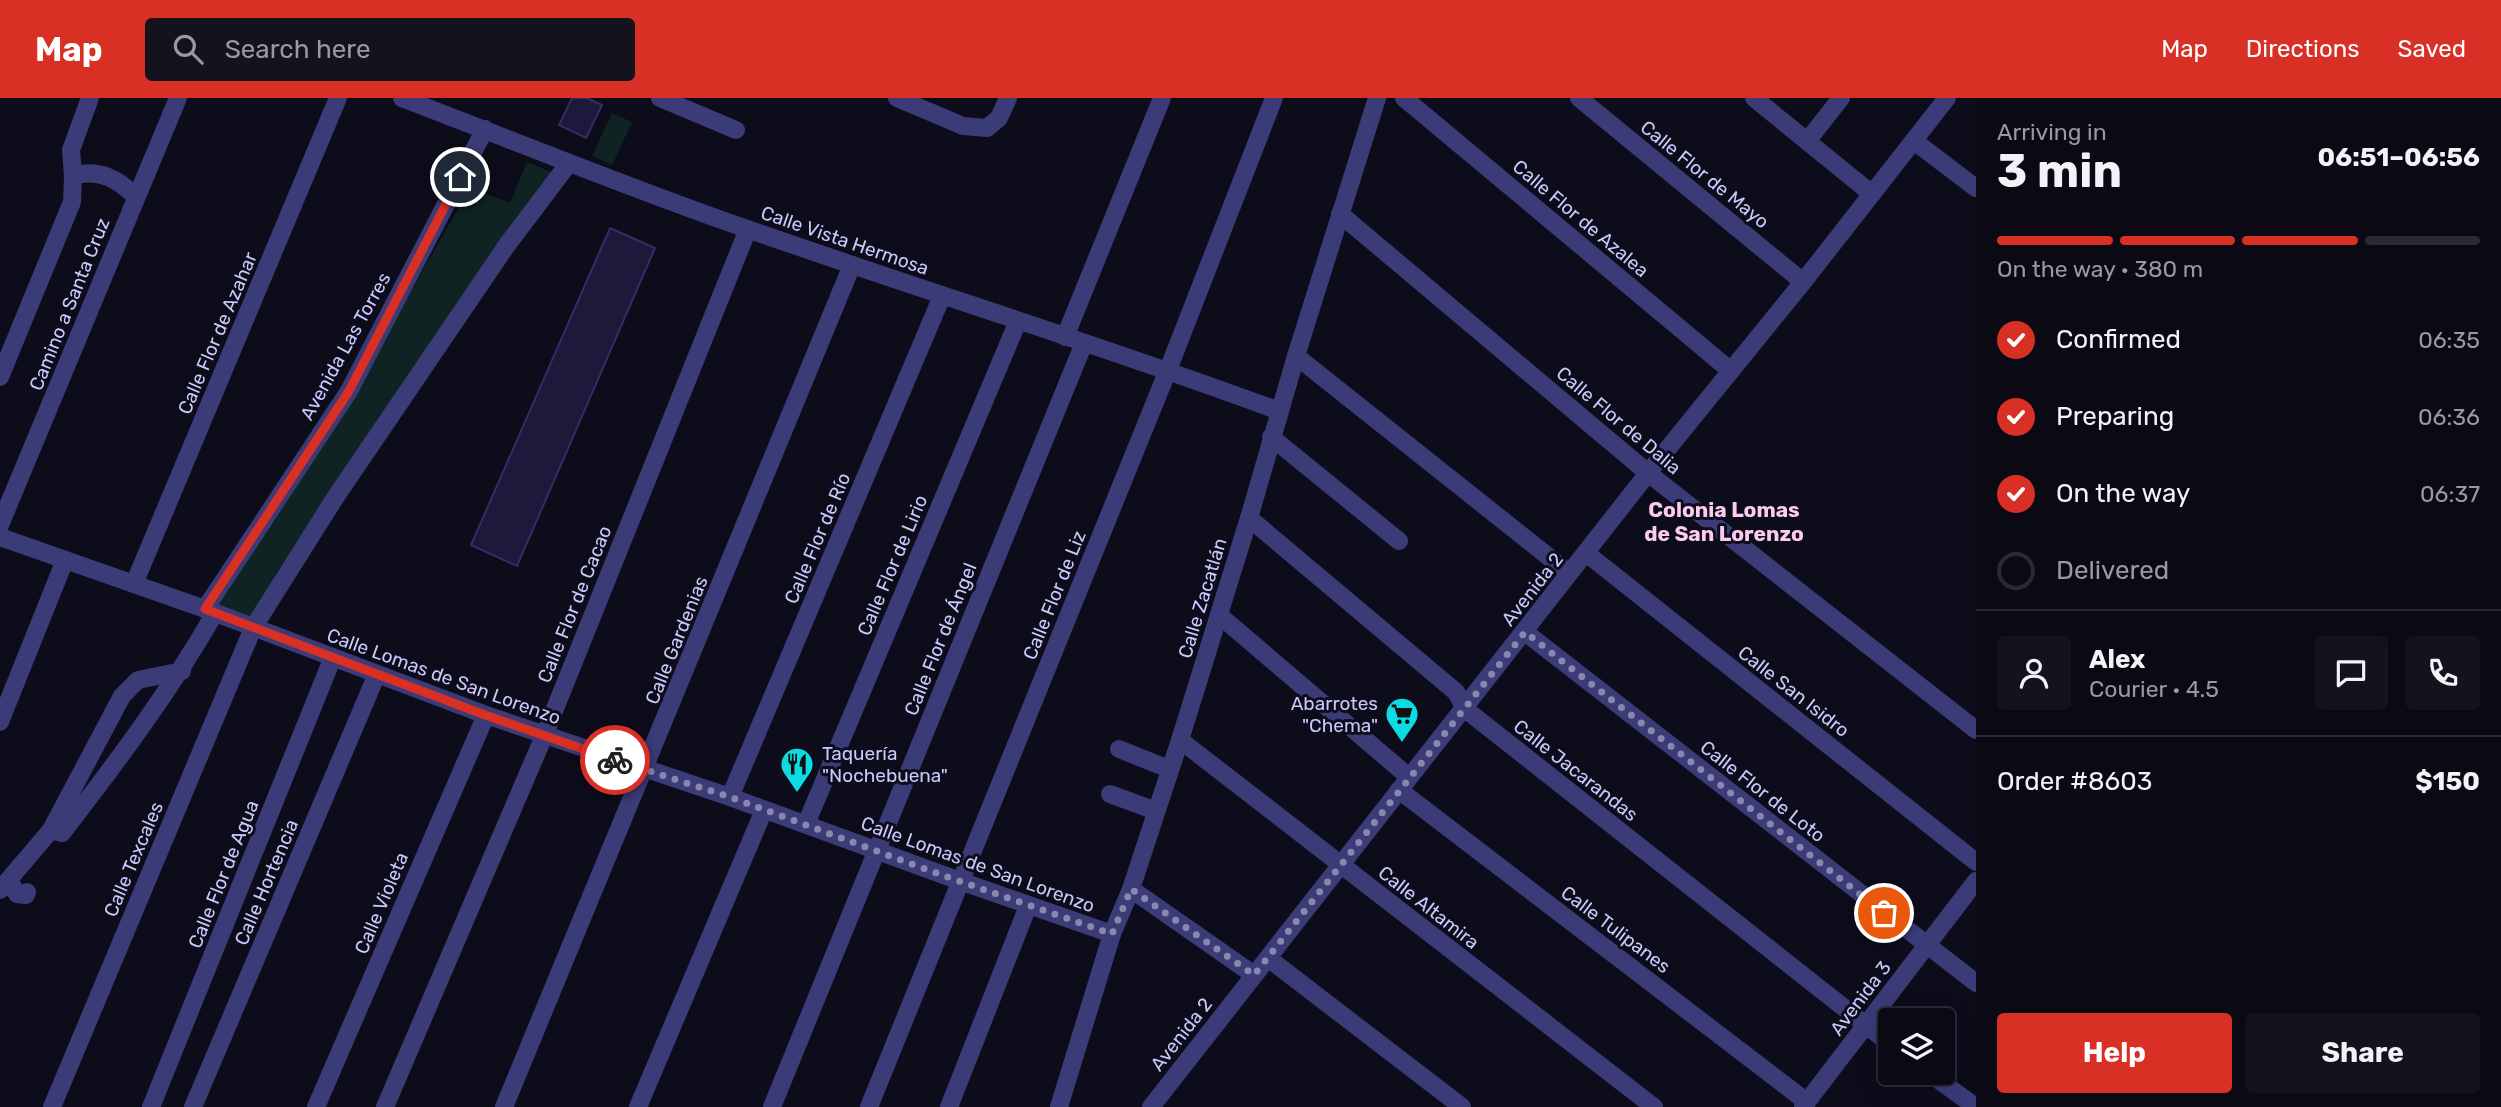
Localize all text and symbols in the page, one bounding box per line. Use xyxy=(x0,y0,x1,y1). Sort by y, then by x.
search box xyxy=(145,18,635,81)
text: Map xyxy=(35,30,103,69)
icon: search xyxy=(169,30,207,68)
text: Search here xyxy=(225,34,370,65)
text: Map xyxy=(2161,35,2208,63)
text: Directions xyxy=(2246,35,2359,63)
text: Saved xyxy=(2397,35,2466,63)
street label: Calle Flor de Mayo xyxy=(1636,115,1774,233)
text: Arriving in xyxy=(1997,118,2107,146)
text: 06:51–06:56 xyxy=(2318,142,2480,173)
text: 3 min xyxy=(1997,144,2122,199)
pin xyxy=(430,147,490,207)
street label: Calle Flor de Azalea xyxy=(1508,155,1653,282)
icon: home xyxy=(441,158,479,196)
street label: Calle Vista Hermosa xyxy=(758,201,932,280)
street label: Camino a Santa Cruz xyxy=(24,215,115,394)
street label: Calle Flor de Azahar xyxy=(173,248,262,418)
text: On the way · 380 m xyxy=(1997,255,2203,283)
street label: Avenida Las Torres xyxy=(295,268,396,424)
icon: check xyxy=(1997,321,2035,359)
text: Confirmed xyxy=(2056,324,2181,355)
text: 06:35 xyxy=(2418,326,2480,354)
street label: Calle Flor de Dalia xyxy=(1552,362,1686,479)
icon: check xyxy=(1997,398,2035,436)
text: Preparing xyxy=(2056,401,2174,432)
text: 06:36 xyxy=(2418,403,2480,431)
street label: Calle Flor de Río xyxy=(779,469,855,607)
icon: check xyxy=(1997,475,2035,513)
text: On the way xyxy=(2056,478,2190,509)
text: 06:37 xyxy=(2420,480,2480,508)
street label: Calle Flor de Lirio xyxy=(852,491,932,639)
district label: Colonia Lomas de San Lorenzo xyxy=(1644,497,1804,546)
street label: Calle Flor de Cacao xyxy=(532,522,616,686)
street label: Calle Flor de Liz xyxy=(1018,527,1091,663)
street label: Calle Zacatlán xyxy=(1173,535,1232,661)
street label: Avenida 2 xyxy=(1497,548,1568,631)
text: Delivered xyxy=(2056,555,2169,586)
street label: Calle Flor de Ángel xyxy=(899,559,982,719)
street label: Calle Gardenias xyxy=(640,573,713,708)
street label: Calle Lomas de San Lorenzo xyxy=(324,623,564,730)
button: person xyxy=(1997,636,2071,710)
button: chat xyxy=(2314,636,2388,710)
button: phone xyxy=(2406,636,2480,710)
street label: Calle San Isidro xyxy=(1733,641,1854,742)
text: Alex xyxy=(2089,644,2145,675)
text: Courier · 4.5 xyxy=(2089,675,2219,703)
place label: Abarrotes "Chema" xyxy=(1291,692,1378,737)
supermarket icon: Abarrotes "Chema" xyxy=(1383,695,1421,744)
street label: Calle Jacarandas xyxy=(1509,715,1643,826)
courier xyxy=(580,725,650,795)
street label: Calle Flor de Loto xyxy=(1696,736,1830,847)
icon: bike xyxy=(596,741,634,779)
place label: Taquería "Nochebuena" xyxy=(822,742,948,787)
restaurant icon: Taquería "Nochebuena" xyxy=(778,745,816,794)
text: Order #8603 xyxy=(1997,766,2152,797)
text: $150 xyxy=(2415,766,2480,797)
street label: Calle Flor de Agua xyxy=(183,797,264,952)
street label: Calle Texcales xyxy=(99,798,168,920)
street label: Calle Lomas de San Lorenzo xyxy=(858,811,1098,918)
street label: Calle Hortencia xyxy=(230,816,303,949)
street label: Calle Violeta xyxy=(350,849,413,957)
street label: Calle Altamira xyxy=(1374,861,1484,954)
street label: Calle Tulipanes xyxy=(1556,881,1675,978)
pin xyxy=(1854,883,1914,943)
icon: bag xyxy=(1865,894,1903,932)
street label: Avenida 3 xyxy=(1825,957,1896,1040)
street label: Avenida 2 xyxy=(1146,993,1217,1076)
map controls xyxy=(1878,1008,1955,1085)
button: layers xyxy=(1878,1008,1955,1085)
button: Help xyxy=(1997,1013,2232,1093)
button: Share xyxy=(2246,1013,2480,1093)

